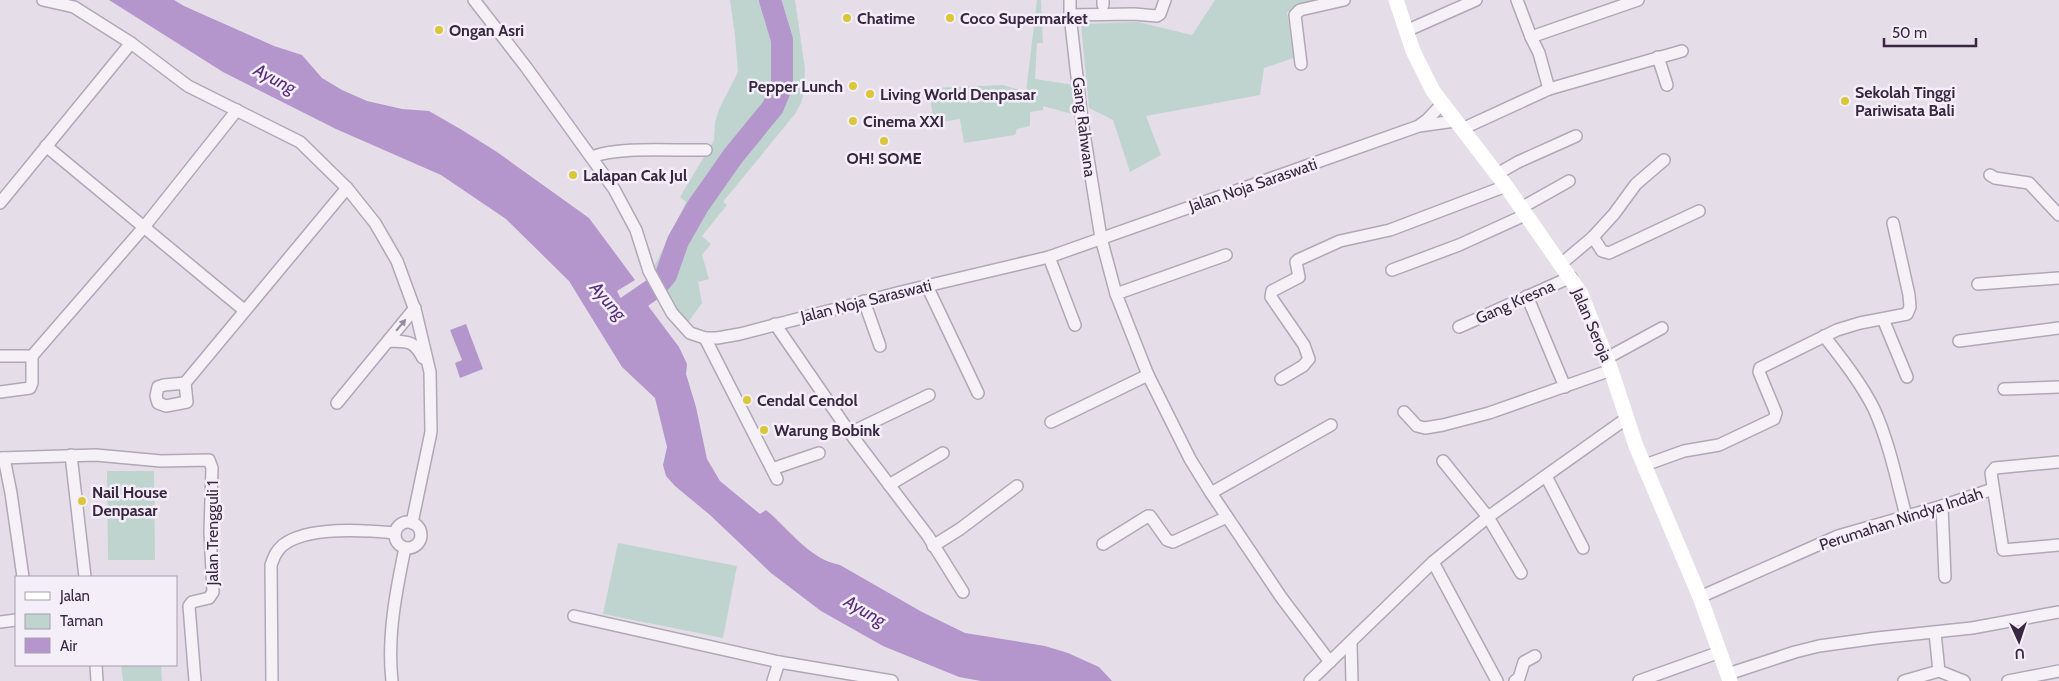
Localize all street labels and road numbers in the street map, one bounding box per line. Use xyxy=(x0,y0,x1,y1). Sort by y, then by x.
street label: Gang Rahwana xyxy=(1068,76,1100,178)
street label: Jalan Noja Saraswati xyxy=(1186,154,1320,216)
street label: Jalan Noja Saraswati xyxy=(798,276,933,327)
street label: Gang Kresna xyxy=(1473,276,1558,328)
street label: Jalan Seroja xyxy=(1568,285,1616,365)
street label: Jalan Trengguli 1 xyxy=(203,480,222,587)
street label: Perumahan Nindya Indah xyxy=(1817,484,1985,554)

